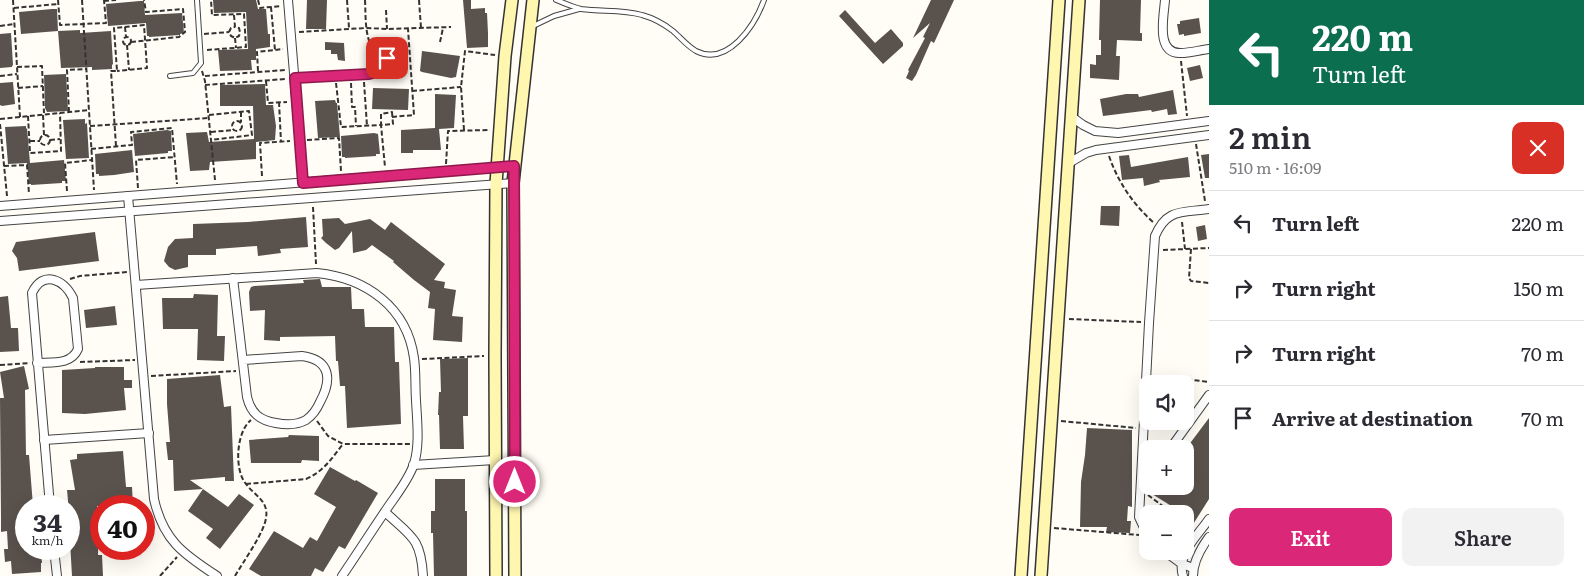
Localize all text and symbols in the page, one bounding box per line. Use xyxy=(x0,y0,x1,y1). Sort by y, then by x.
text: 220 m xyxy=(1312,10,1413,62)
icon: left xyxy=(1229,20,1294,85)
pin xyxy=(366,37,408,79)
icon: arrive xyxy=(373,44,401,72)
text: Turn left xyxy=(1312,57,1406,90)
text: 2 min xyxy=(1229,114,1311,158)
button: close xyxy=(1512,122,1564,174)
text: 510 m · 16:09 xyxy=(1229,155,1321,179)
icon: left xyxy=(1229,209,1257,237)
text: Turn left xyxy=(1272,209,1359,237)
text: 220 m xyxy=(1512,209,1564,237)
icon: right xyxy=(1229,274,1257,302)
text: Turn right xyxy=(1272,274,1376,302)
text: 150 m xyxy=(1513,274,1564,302)
icon: right xyxy=(1229,339,1257,367)
text: Turn right xyxy=(1272,339,1376,367)
text: 70 m xyxy=(1521,339,1564,367)
map controls xyxy=(1139,375,1194,560)
button: sound xyxy=(1139,375,1194,430)
icon: arrive xyxy=(1229,404,1257,432)
text: Arrive at destination xyxy=(1272,404,1473,432)
text: 70 m xyxy=(1521,404,1564,432)
button: + xyxy=(1139,440,1194,495)
position arrow xyxy=(488,455,540,507)
speed limit sign: 40 xyxy=(90,495,155,560)
text: 34 xyxy=(33,503,62,540)
button: − xyxy=(1139,505,1194,560)
button: Exit xyxy=(1229,508,1392,566)
button: Share xyxy=(1402,508,1564,566)
text: km/h xyxy=(32,531,63,549)

